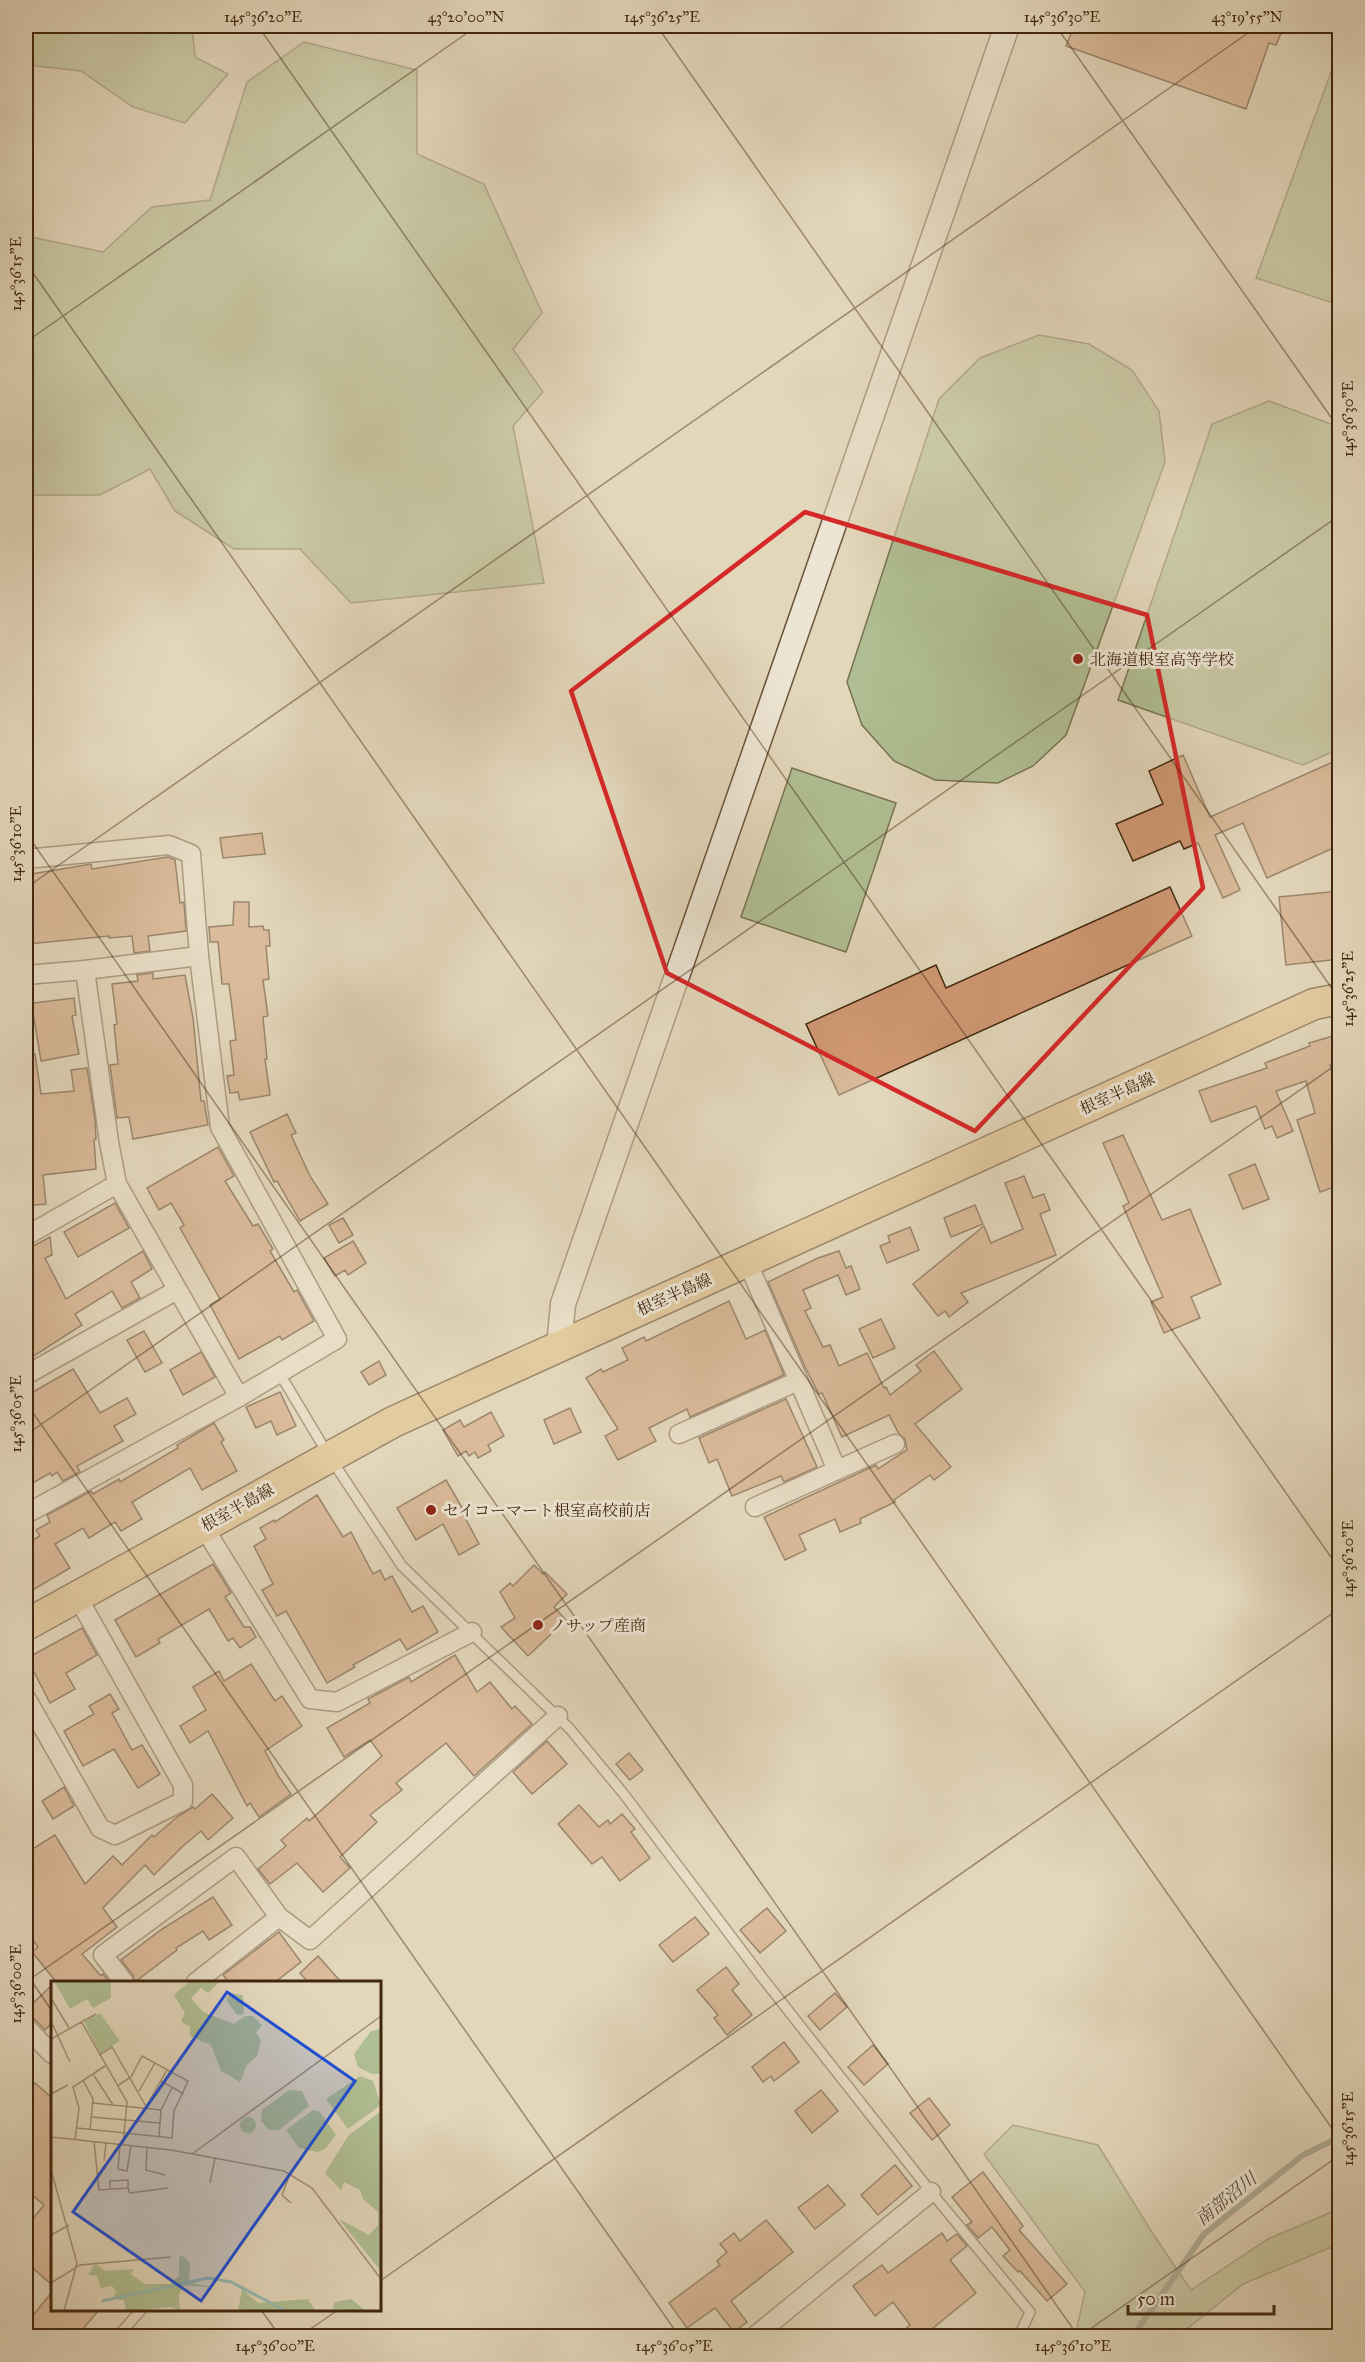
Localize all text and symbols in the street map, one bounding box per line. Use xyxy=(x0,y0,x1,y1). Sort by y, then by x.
text: 145°36'20"E xyxy=(224,8,302,26)
text: 43°20'00"N xyxy=(428,8,505,26)
text: 145°36'25"E xyxy=(624,8,700,26)
text: 145°36'30"E xyxy=(1024,8,1101,26)
text: 43°19'55"N xyxy=(1211,8,1283,26)
text: 145°36'15"E xyxy=(7,236,25,311)
text: 145°36'30"E xyxy=(1339,380,1357,457)
place label: 北海道根室高等学校 xyxy=(1090,650,1234,669)
marker: 北海道根室高等学校 xyxy=(1071,652,1085,666)
text: 145°36'10"E xyxy=(7,806,25,882)
text: 145°36'25"E xyxy=(1339,951,1357,1027)
street label: 根室半島線 xyxy=(1077,1069,1158,1118)
street label: 根室半島線 xyxy=(634,1270,715,1319)
text: 145°36'05"E xyxy=(7,1375,25,1453)
street label: 根室半島線 xyxy=(198,1480,277,1535)
place label: セイコーマート根室高校前店 xyxy=(443,1501,650,1520)
marker: セイコーマート根室高校前店 xyxy=(424,1503,438,1517)
text: 145°36'20"E xyxy=(1339,1520,1357,1598)
place label: ノサップ産商 xyxy=(550,1616,646,1635)
marker: ノサップ産商 xyxy=(531,1618,545,1632)
text: 145°36'00"E xyxy=(7,1944,25,2024)
inset map xyxy=(51,1981,381,2311)
text: 145°36'15"E xyxy=(1339,2091,1357,2166)
water label: 南部沼川 xyxy=(1191,2167,1262,2230)
scale bar xyxy=(1128,2278,1274,2316)
text: 50 m xyxy=(1137,2288,1175,2310)
text: 145°36'00"E xyxy=(235,2337,315,2355)
text: 145°36'05"E xyxy=(635,2337,713,2355)
text: 145°36'10"E xyxy=(1035,2337,1111,2355)

